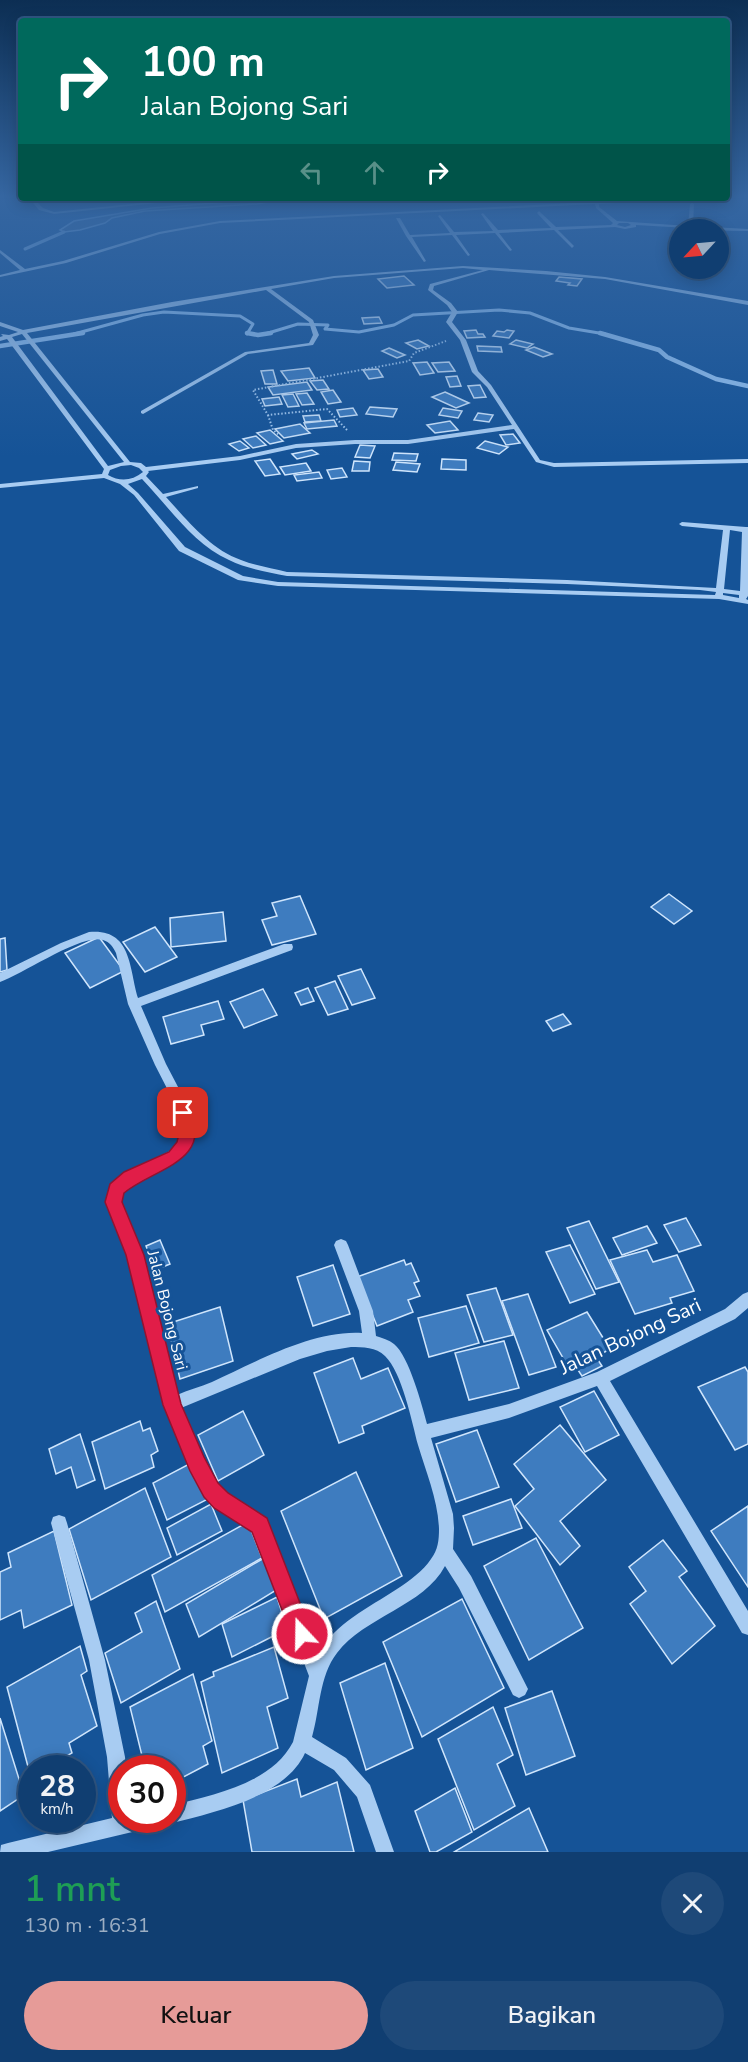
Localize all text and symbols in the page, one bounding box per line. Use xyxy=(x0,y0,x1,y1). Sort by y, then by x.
text: 100 m xyxy=(141,34,265,91)
icon: right xyxy=(42,42,120,120)
text: Jalan Bojong Sari xyxy=(141,88,348,125)
icon: left xyxy=(295,156,328,189)
icon: ahead xyxy=(358,156,391,189)
icon: right xyxy=(421,156,454,189)
north arrow xyxy=(669,219,729,279)
map controls xyxy=(669,219,729,279)
pin xyxy=(157,1087,208,1138)
icon: arrive xyxy=(166,1096,199,1129)
street label: Jalan Bojong Sari xyxy=(141,1247,193,1372)
street label: Jalan Bojong Sari xyxy=(554,1292,705,1382)
position arrow xyxy=(270,1602,334,1666)
speed limit sign: 30 xyxy=(108,1755,186,1833)
text: 28 xyxy=(39,1766,75,1807)
text: km/h xyxy=(40,1799,74,1819)
text: 1 mnt xyxy=(24,1865,120,1914)
button: close xyxy=(661,1872,724,1935)
text: 130 m · 16:31 xyxy=(24,1912,150,1939)
button: Keluar xyxy=(24,1981,368,2050)
button: Bagikan xyxy=(380,1981,724,2050)

